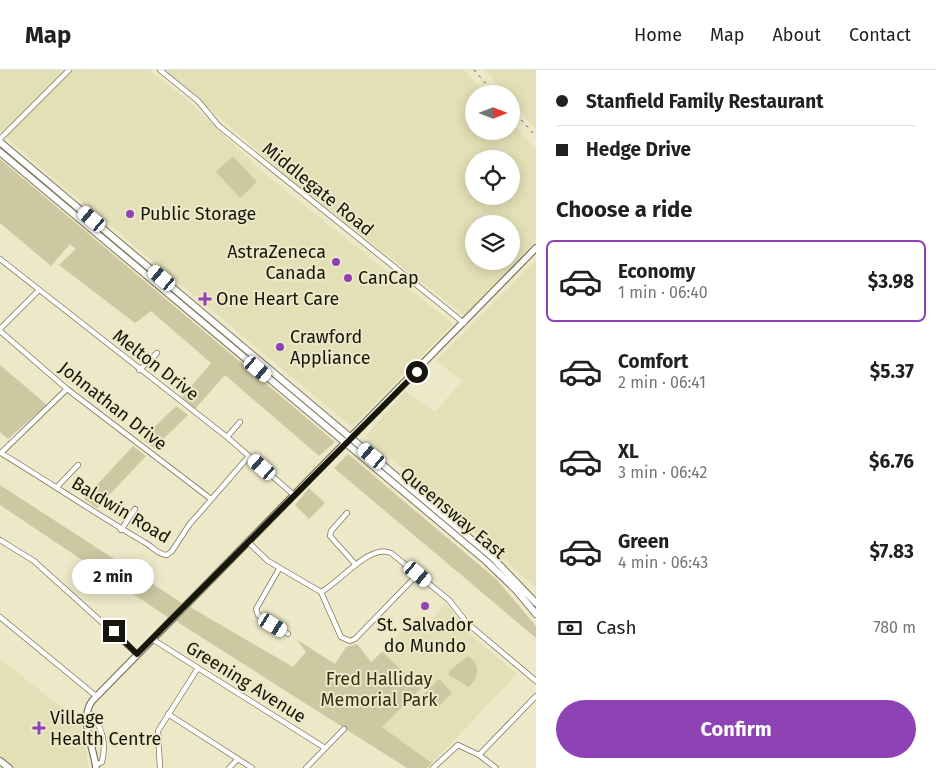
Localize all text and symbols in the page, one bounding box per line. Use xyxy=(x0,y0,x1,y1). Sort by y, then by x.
text: Map xyxy=(25,21,71,49)
text: Home xyxy=(634,24,682,46)
text: Map xyxy=(710,24,744,46)
text: About xyxy=(772,24,821,46)
text: Contact xyxy=(849,24,911,46)
north arrow xyxy=(465,85,520,140)
map controls xyxy=(465,85,520,270)
text: Stanfield Family Restaurant xyxy=(586,90,824,113)
street label: Middlegate Road xyxy=(258,137,378,241)
text: Hedge Drive xyxy=(586,138,691,161)
button: locate xyxy=(465,150,520,205)
text: Choose a ride xyxy=(556,196,692,223)
place label: Public Storage xyxy=(140,203,256,225)
car xyxy=(75,204,108,234)
marker: Public Storage xyxy=(124,208,136,220)
button: layers xyxy=(465,215,520,270)
place label: AstraZeneca Canada xyxy=(227,241,326,284)
marker: AstraZeneca Canada xyxy=(330,256,342,268)
icon: car xyxy=(558,259,603,304)
text: Economy xyxy=(618,260,695,283)
car xyxy=(145,263,178,293)
place label: CanCap xyxy=(358,267,419,289)
text: $3.98 xyxy=(868,270,914,293)
marker: CanCap xyxy=(342,272,354,284)
text: 1 min · 06:40 xyxy=(618,283,708,302)
place label: One Heart Care xyxy=(216,288,339,310)
marker: One Heart Care xyxy=(198,292,212,306)
street label: Melton Drive xyxy=(109,325,203,405)
place label: Crawford Appliance xyxy=(290,326,370,369)
marker: Crawford Appliance xyxy=(274,341,286,353)
icon: car xyxy=(558,349,603,394)
text: Comfort xyxy=(618,350,688,373)
car xyxy=(241,354,274,384)
street label: Johnathan Drive xyxy=(55,357,171,455)
text: $5.37 xyxy=(870,360,914,383)
route start xyxy=(406,361,428,383)
text: 2 min · 06:41 xyxy=(618,373,706,392)
icon: car xyxy=(558,439,603,484)
text: XL xyxy=(618,440,639,463)
car xyxy=(355,441,388,471)
text: $6.76 xyxy=(869,450,914,473)
car xyxy=(245,451,278,483)
street label: Queensway East xyxy=(396,462,511,564)
text: 3 min · 06:42 xyxy=(618,463,707,482)
street label: Baldwin Road xyxy=(68,472,174,548)
icon: car xyxy=(558,529,603,574)
text: Green xyxy=(618,530,669,553)
text: $7.83 xyxy=(870,540,914,563)
text: 4 min · 06:43 xyxy=(618,553,708,572)
callout: 2 min xyxy=(73,558,155,594)
car xyxy=(401,559,434,589)
text: 2 min xyxy=(93,567,133,586)
marker: St. Salvador do Mundo xyxy=(419,600,431,612)
car xyxy=(256,611,289,639)
place label: St. Salvador do Mundo xyxy=(377,614,473,657)
icon: cash xyxy=(556,614,584,642)
text: Cash xyxy=(596,616,637,639)
text: 780 m xyxy=(874,618,916,637)
route end xyxy=(103,620,125,642)
street label: Greening Avenue xyxy=(182,636,310,728)
park label: Fred Halliday Memorial Park xyxy=(321,668,438,711)
button: Confirm xyxy=(556,700,916,758)
place label: Village Health Centre xyxy=(50,707,161,750)
marker: Village Health Centre xyxy=(32,721,46,735)

